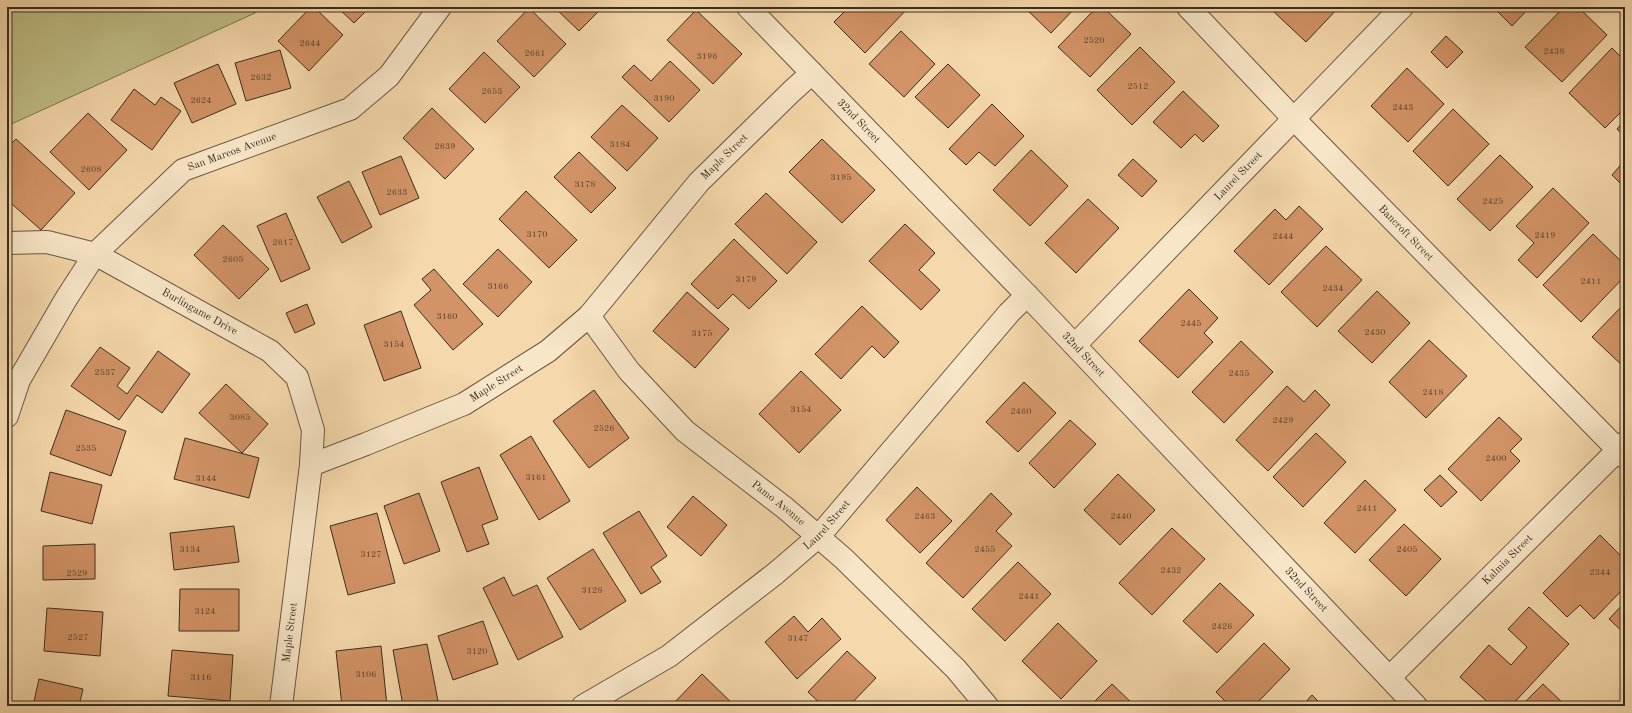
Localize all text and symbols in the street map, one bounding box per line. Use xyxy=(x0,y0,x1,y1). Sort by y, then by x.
house number: 2520 xyxy=(1084,36,1104,45)
house number: 2644 xyxy=(300,39,320,48)
house number: 2438 xyxy=(1544,47,1564,56)
house number: 2661 xyxy=(525,49,545,58)
house number: 3196 xyxy=(697,52,717,61)
house number: 2632 xyxy=(251,73,271,82)
house number: 2512 xyxy=(1128,82,1148,91)
house number: 2653 xyxy=(482,87,502,96)
house number: 3190 xyxy=(654,94,674,103)
house number: 2624 xyxy=(191,96,211,105)
street label: 32nd Street xyxy=(835,97,882,146)
house number: 2443 xyxy=(1393,103,1413,112)
street label: San Marcos Avenue xyxy=(186,131,278,173)
street label: Maple Street xyxy=(699,132,750,182)
house number: 3184 xyxy=(610,140,630,149)
house number: 2639 xyxy=(435,142,455,151)
street label: Laurel Street xyxy=(1212,149,1265,203)
house number: 2608 xyxy=(81,165,101,174)
house number: 3195 xyxy=(831,173,851,182)
house number: 3178 xyxy=(575,180,595,189)
house number: 2633 xyxy=(387,188,407,197)
house number: 2425 xyxy=(1483,197,1503,206)
street label: Bancroft Street xyxy=(1376,203,1436,263)
house number: 3170 xyxy=(527,230,547,239)
house number: 2419 xyxy=(1535,231,1555,240)
house number: 2444 xyxy=(1273,232,1293,241)
house number: 2617 xyxy=(273,238,293,247)
house number: 2605 xyxy=(223,255,243,264)
house number: 3179 xyxy=(736,275,756,284)
house number: 2411 xyxy=(1581,277,1601,286)
house number: 3166 xyxy=(488,282,508,291)
house number: 2434 xyxy=(1323,284,1343,293)
street label: Burlingame Drive xyxy=(160,287,239,337)
house number: 3160 xyxy=(437,312,457,321)
house number: 2445 xyxy=(1181,319,1201,328)
house number: 2430 xyxy=(1365,328,1385,337)
house number: 3175 xyxy=(692,329,712,338)
street label: 32nd Street xyxy=(1060,330,1107,379)
house number: 3154 xyxy=(384,340,404,349)
street label: Maple Street xyxy=(468,363,525,404)
house number: 2537 xyxy=(95,368,115,377)
house number: 2435 xyxy=(1229,369,1249,378)
house number: 2418 xyxy=(1423,388,1443,397)
house number: 3154 xyxy=(791,405,811,414)
house number: 2460 xyxy=(1011,407,1031,416)
house number: 3085 xyxy=(230,413,250,422)
house number: 2429 xyxy=(1273,416,1293,425)
house number: 2526 xyxy=(594,424,614,433)
house number: 2535 xyxy=(76,444,96,453)
house number: 2400 xyxy=(1486,454,1506,463)
house number: 3161 xyxy=(526,473,546,482)
house number: 3144 xyxy=(196,474,216,483)
street label: Pamo Avenue xyxy=(749,479,807,528)
street label: Laurel Street xyxy=(801,498,853,552)
house number: 2411 xyxy=(1357,504,1377,513)
house number: 2463 xyxy=(915,512,935,521)
house number: 2440 xyxy=(1111,512,1131,521)
street label: Kalmia Street xyxy=(1480,533,1535,587)
house number: 3134 xyxy=(180,545,200,554)
house number: 2455 xyxy=(975,545,995,554)
house number: 2405 xyxy=(1397,545,1417,554)
house number: 3127 xyxy=(361,550,381,559)
street label: 32nd Street xyxy=(1283,565,1330,614)
house number: 2432 xyxy=(1161,566,1181,575)
house number: 2344 xyxy=(1590,568,1610,577)
house number: 2529 xyxy=(67,569,87,578)
house number: 3128 xyxy=(582,586,602,595)
house number: 2441 xyxy=(1019,592,1039,601)
street label: Maple Street xyxy=(281,602,299,663)
house number: 3124 xyxy=(195,607,215,616)
house number: 2426 xyxy=(1212,622,1232,631)
house number: 2527 xyxy=(68,633,88,642)
house number: 3147 xyxy=(788,634,808,643)
house number: 3120 xyxy=(467,647,487,656)
house number: 3106 xyxy=(356,670,376,679)
house number: 3116 xyxy=(191,673,211,682)

